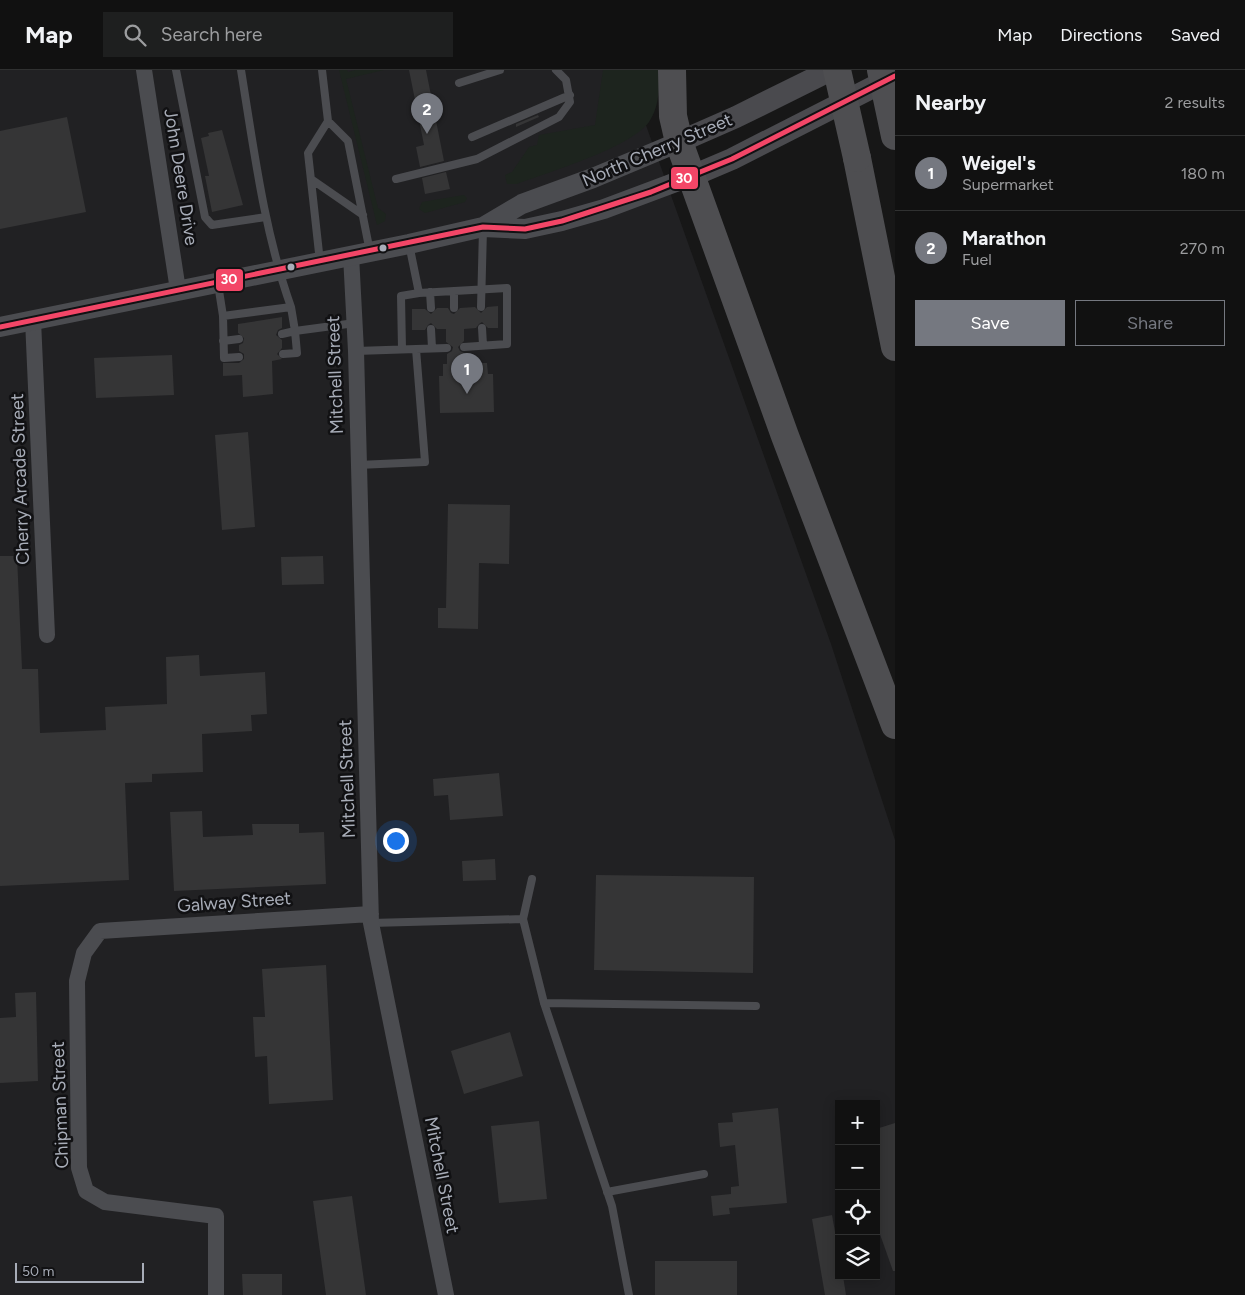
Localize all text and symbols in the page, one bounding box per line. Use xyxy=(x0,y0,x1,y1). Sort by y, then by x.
search box xyxy=(103,12,453,57)
text: Map xyxy=(25,20,73,49)
icon: search xyxy=(121,21,149,49)
text: Search here xyxy=(161,23,262,46)
text: Map xyxy=(997,24,1032,46)
text: Directions xyxy=(1060,24,1142,46)
text: Saved xyxy=(1170,24,1220,46)
text: Nearby xyxy=(915,90,986,115)
pin: 2 xyxy=(411,93,443,134)
text: 2 results xyxy=(1165,93,1225,112)
street label: John Deere Drive xyxy=(159,107,203,247)
street label: North Cherry Street xyxy=(579,108,736,192)
text: Weigel's xyxy=(962,152,1036,175)
text: 1 xyxy=(928,164,934,183)
text: 180 m xyxy=(1181,164,1225,183)
line badge: 30 xyxy=(670,166,699,190)
text: 30 xyxy=(676,170,692,187)
text: Supermarket xyxy=(962,175,1054,194)
text: Marathon xyxy=(962,227,1046,250)
text: 2 xyxy=(926,239,936,258)
text: 270 m xyxy=(1180,239,1225,258)
unlabelled marker xyxy=(378,243,388,253)
text: Fuel xyxy=(962,250,992,269)
unlabelled marker xyxy=(286,262,296,272)
line badge: 30 xyxy=(215,268,244,292)
text: 30 xyxy=(221,271,237,288)
button: Save xyxy=(915,300,1065,346)
button: Share xyxy=(1075,300,1225,346)
street label: Mitchell Street xyxy=(322,315,348,435)
pin: 1 xyxy=(451,353,483,394)
street label: Cherry Arcade Street xyxy=(6,393,34,565)
street label: Mitchell Street xyxy=(334,719,360,839)
your location xyxy=(383,828,409,854)
street label: Galway Street xyxy=(176,887,292,917)
street label: Chipman Street xyxy=(47,1041,73,1169)
map controls xyxy=(835,1100,880,1280)
button: + xyxy=(835,1100,880,1145)
street label: Mitchell Street xyxy=(420,1115,464,1235)
button: − xyxy=(835,1145,880,1190)
button: locate xyxy=(835,1190,880,1235)
button: layers xyxy=(835,1235,880,1280)
scale bar xyxy=(15,1260,144,1283)
text: 50 m xyxy=(22,1263,54,1280)

